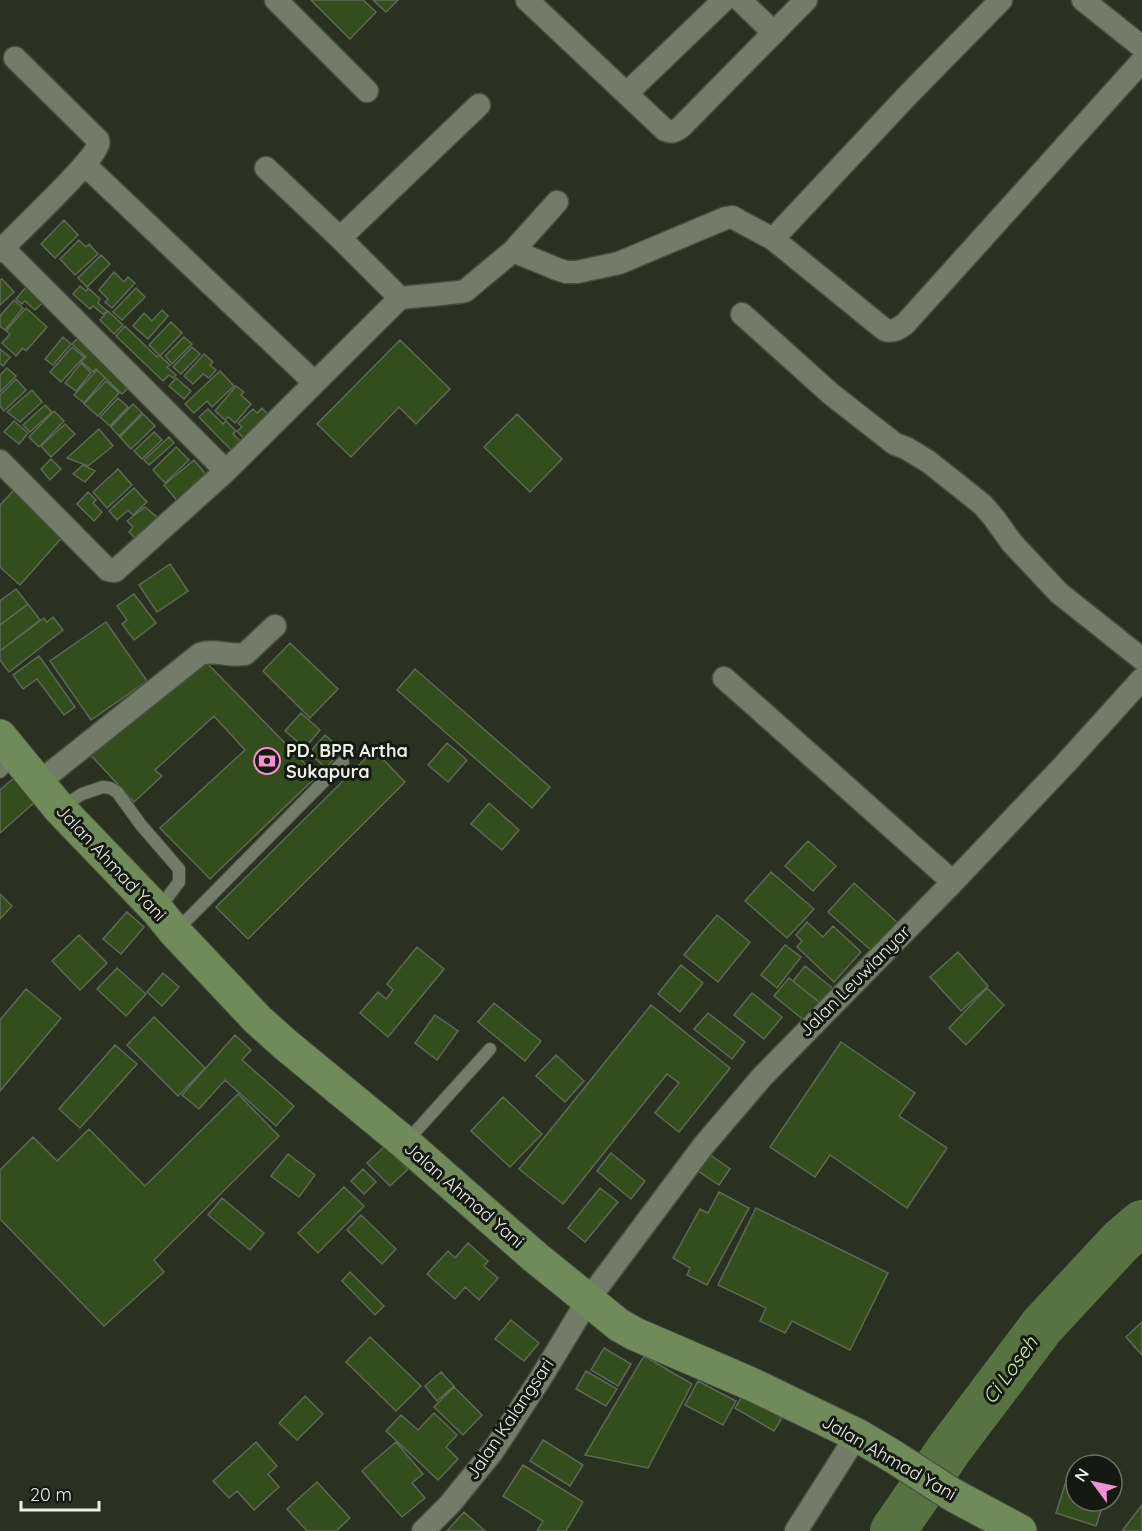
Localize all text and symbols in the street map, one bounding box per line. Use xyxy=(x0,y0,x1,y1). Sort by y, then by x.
place label: PD. BPR Artha Sukapura xyxy=(286,739,408,783)
bank icon: PD. BPR Artha Sukapura xyxy=(252,746,282,776)
street label: Jalan Ahmad Yani xyxy=(51,800,171,926)
street label: Jalan Leuwianyar xyxy=(794,920,915,1041)
street label: Jalan Ahmad Yani xyxy=(400,1136,529,1253)
water label: Ci Loseh xyxy=(977,1330,1043,1408)
street label: Jalan Kalangsari xyxy=(461,1354,559,1484)
street label: Jalan Ahmad Yani xyxy=(818,1410,960,1505)
north arrow xyxy=(1064,1453,1124,1513)
text: N xyxy=(1070,1464,1093,1485)
scale bar xyxy=(21,1474,99,1512)
text: 20 m xyxy=(30,1483,72,1506)

